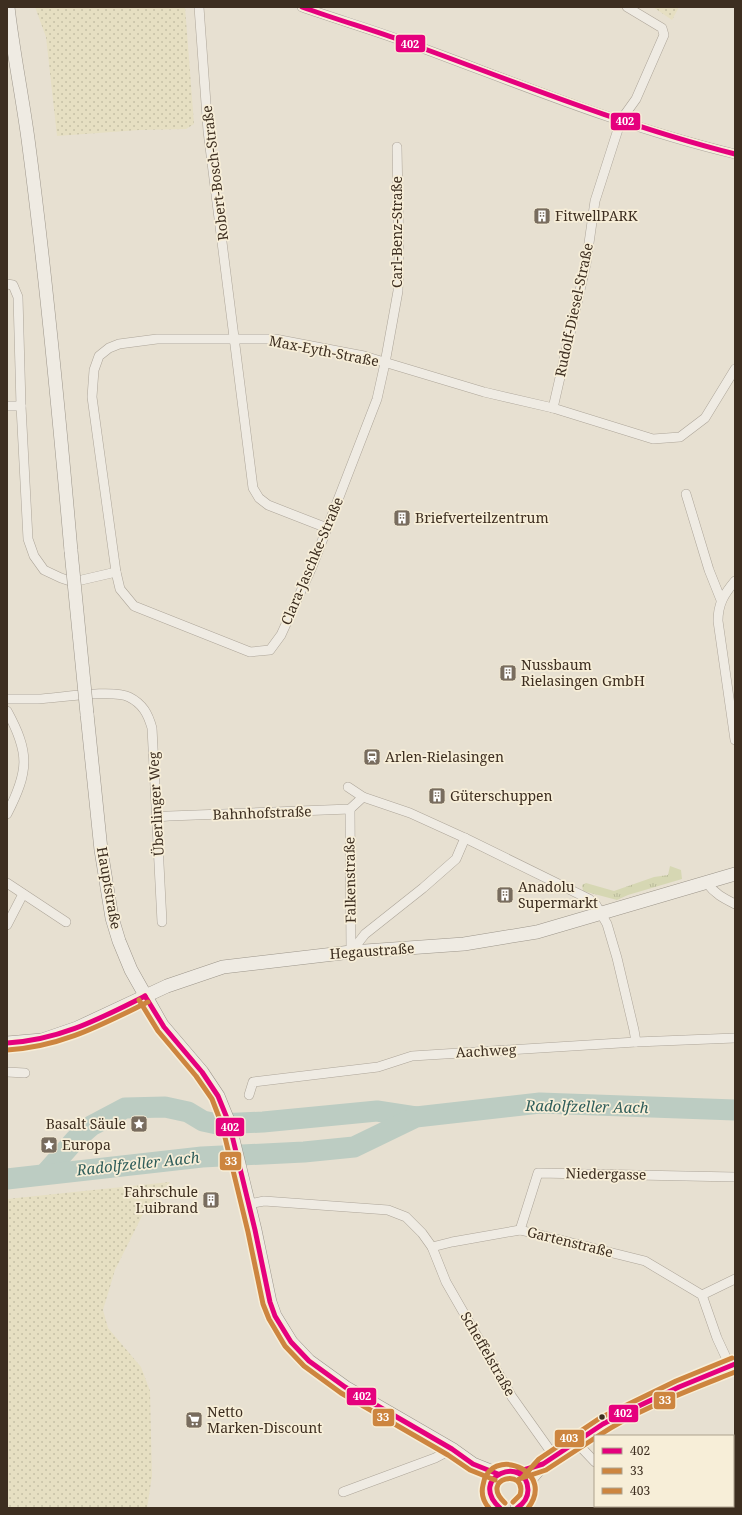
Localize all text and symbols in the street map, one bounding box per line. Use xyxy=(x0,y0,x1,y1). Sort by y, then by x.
line badge: 402 xyxy=(395,34,426,53)
text: 402 xyxy=(401,36,419,51)
street label: Robert-Bosch-Straße xyxy=(197,104,232,242)
line badge: 402 xyxy=(610,112,641,131)
text: 402 xyxy=(616,113,634,128)
street label: Carl-Benz-Straße xyxy=(387,176,406,288)
building icon: FitwellPARK xyxy=(532,206,552,226)
place label: FitwellPARK xyxy=(555,206,638,225)
street label: Rudolf-Diesel-Straße xyxy=(550,241,597,379)
street label: Max-Eyth-Straße xyxy=(268,331,381,370)
street label: Clara-Jaschke-Straße xyxy=(276,494,347,628)
building icon: Briefverteilzentrum xyxy=(392,508,412,528)
place label: Briefverteilzentrum xyxy=(415,508,549,527)
place label: Nussbaum Rielasingen GmbH xyxy=(521,655,645,690)
building icon: Nussbaum Rielasingen GmbH xyxy=(498,663,518,683)
station icon: Arlen-Rielasingen xyxy=(362,747,382,767)
place label: Arlen-Rielasingen xyxy=(385,747,504,766)
street label: Überlinger Weg xyxy=(143,751,168,857)
building icon: Güterschuppen xyxy=(427,786,447,806)
place label: Güterschuppen xyxy=(450,786,553,805)
street label: Bahnhofstraße xyxy=(212,801,312,824)
street label: Falkenstraße xyxy=(339,837,360,923)
street label: Hauptstraße xyxy=(93,845,126,931)
place label: Anadolu Supermarkt xyxy=(518,877,598,912)
building icon: Anadolu Supermarkt xyxy=(495,885,515,905)
street label: Hegaustraße xyxy=(329,938,415,963)
street label: Aachweg xyxy=(455,1039,517,1062)
water label: Radolfzeller Aach xyxy=(524,1095,649,1117)
place label: Basalt Säule xyxy=(46,1114,126,1133)
place icon: Basalt Säule xyxy=(129,1114,149,1134)
line badge: 402 xyxy=(215,1117,245,1137)
text: 402 xyxy=(221,1119,239,1134)
place icon: Europa xyxy=(39,1135,59,1155)
place label: Europa xyxy=(62,1135,111,1154)
water label: Radolfzeller Aach xyxy=(75,1147,200,1180)
line badge: 33 xyxy=(219,1151,242,1171)
text: 33 xyxy=(225,1153,237,1168)
street label: Niedergasse xyxy=(565,1163,647,1184)
place label: Fahrschule Luibrand xyxy=(124,1182,198,1217)
building icon: Fahrschule Luibrand xyxy=(201,1190,221,1210)
street label: Gartenstraße xyxy=(525,1222,615,1261)
street label: Scheffelstraße xyxy=(457,1308,520,1399)
line badge: 402 xyxy=(346,1387,377,1406)
text: 402 xyxy=(353,1388,371,1403)
line badge: 33 xyxy=(653,1391,676,1410)
text: 33 xyxy=(659,1392,671,1407)
place label: Netto Marken-Discount xyxy=(207,1402,322,1437)
line badge: 402 xyxy=(608,1404,639,1423)
text: 402 xyxy=(614,1405,632,1420)
line badge: 33 xyxy=(372,1408,395,1427)
text: 33 xyxy=(377,1409,389,1424)
supermarket icon: Netto Marken-Discount xyxy=(184,1410,204,1430)
unlabelled marker xyxy=(597,1412,607,1422)
line badge: 403 xyxy=(554,1429,585,1448)
text: 403 xyxy=(560,1430,578,1445)
legend xyxy=(594,1435,734,1507)
text: 402 xyxy=(630,1442,650,1459)
text: 33 xyxy=(630,1462,644,1479)
text: 403 xyxy=(630,1482,650,1499)

